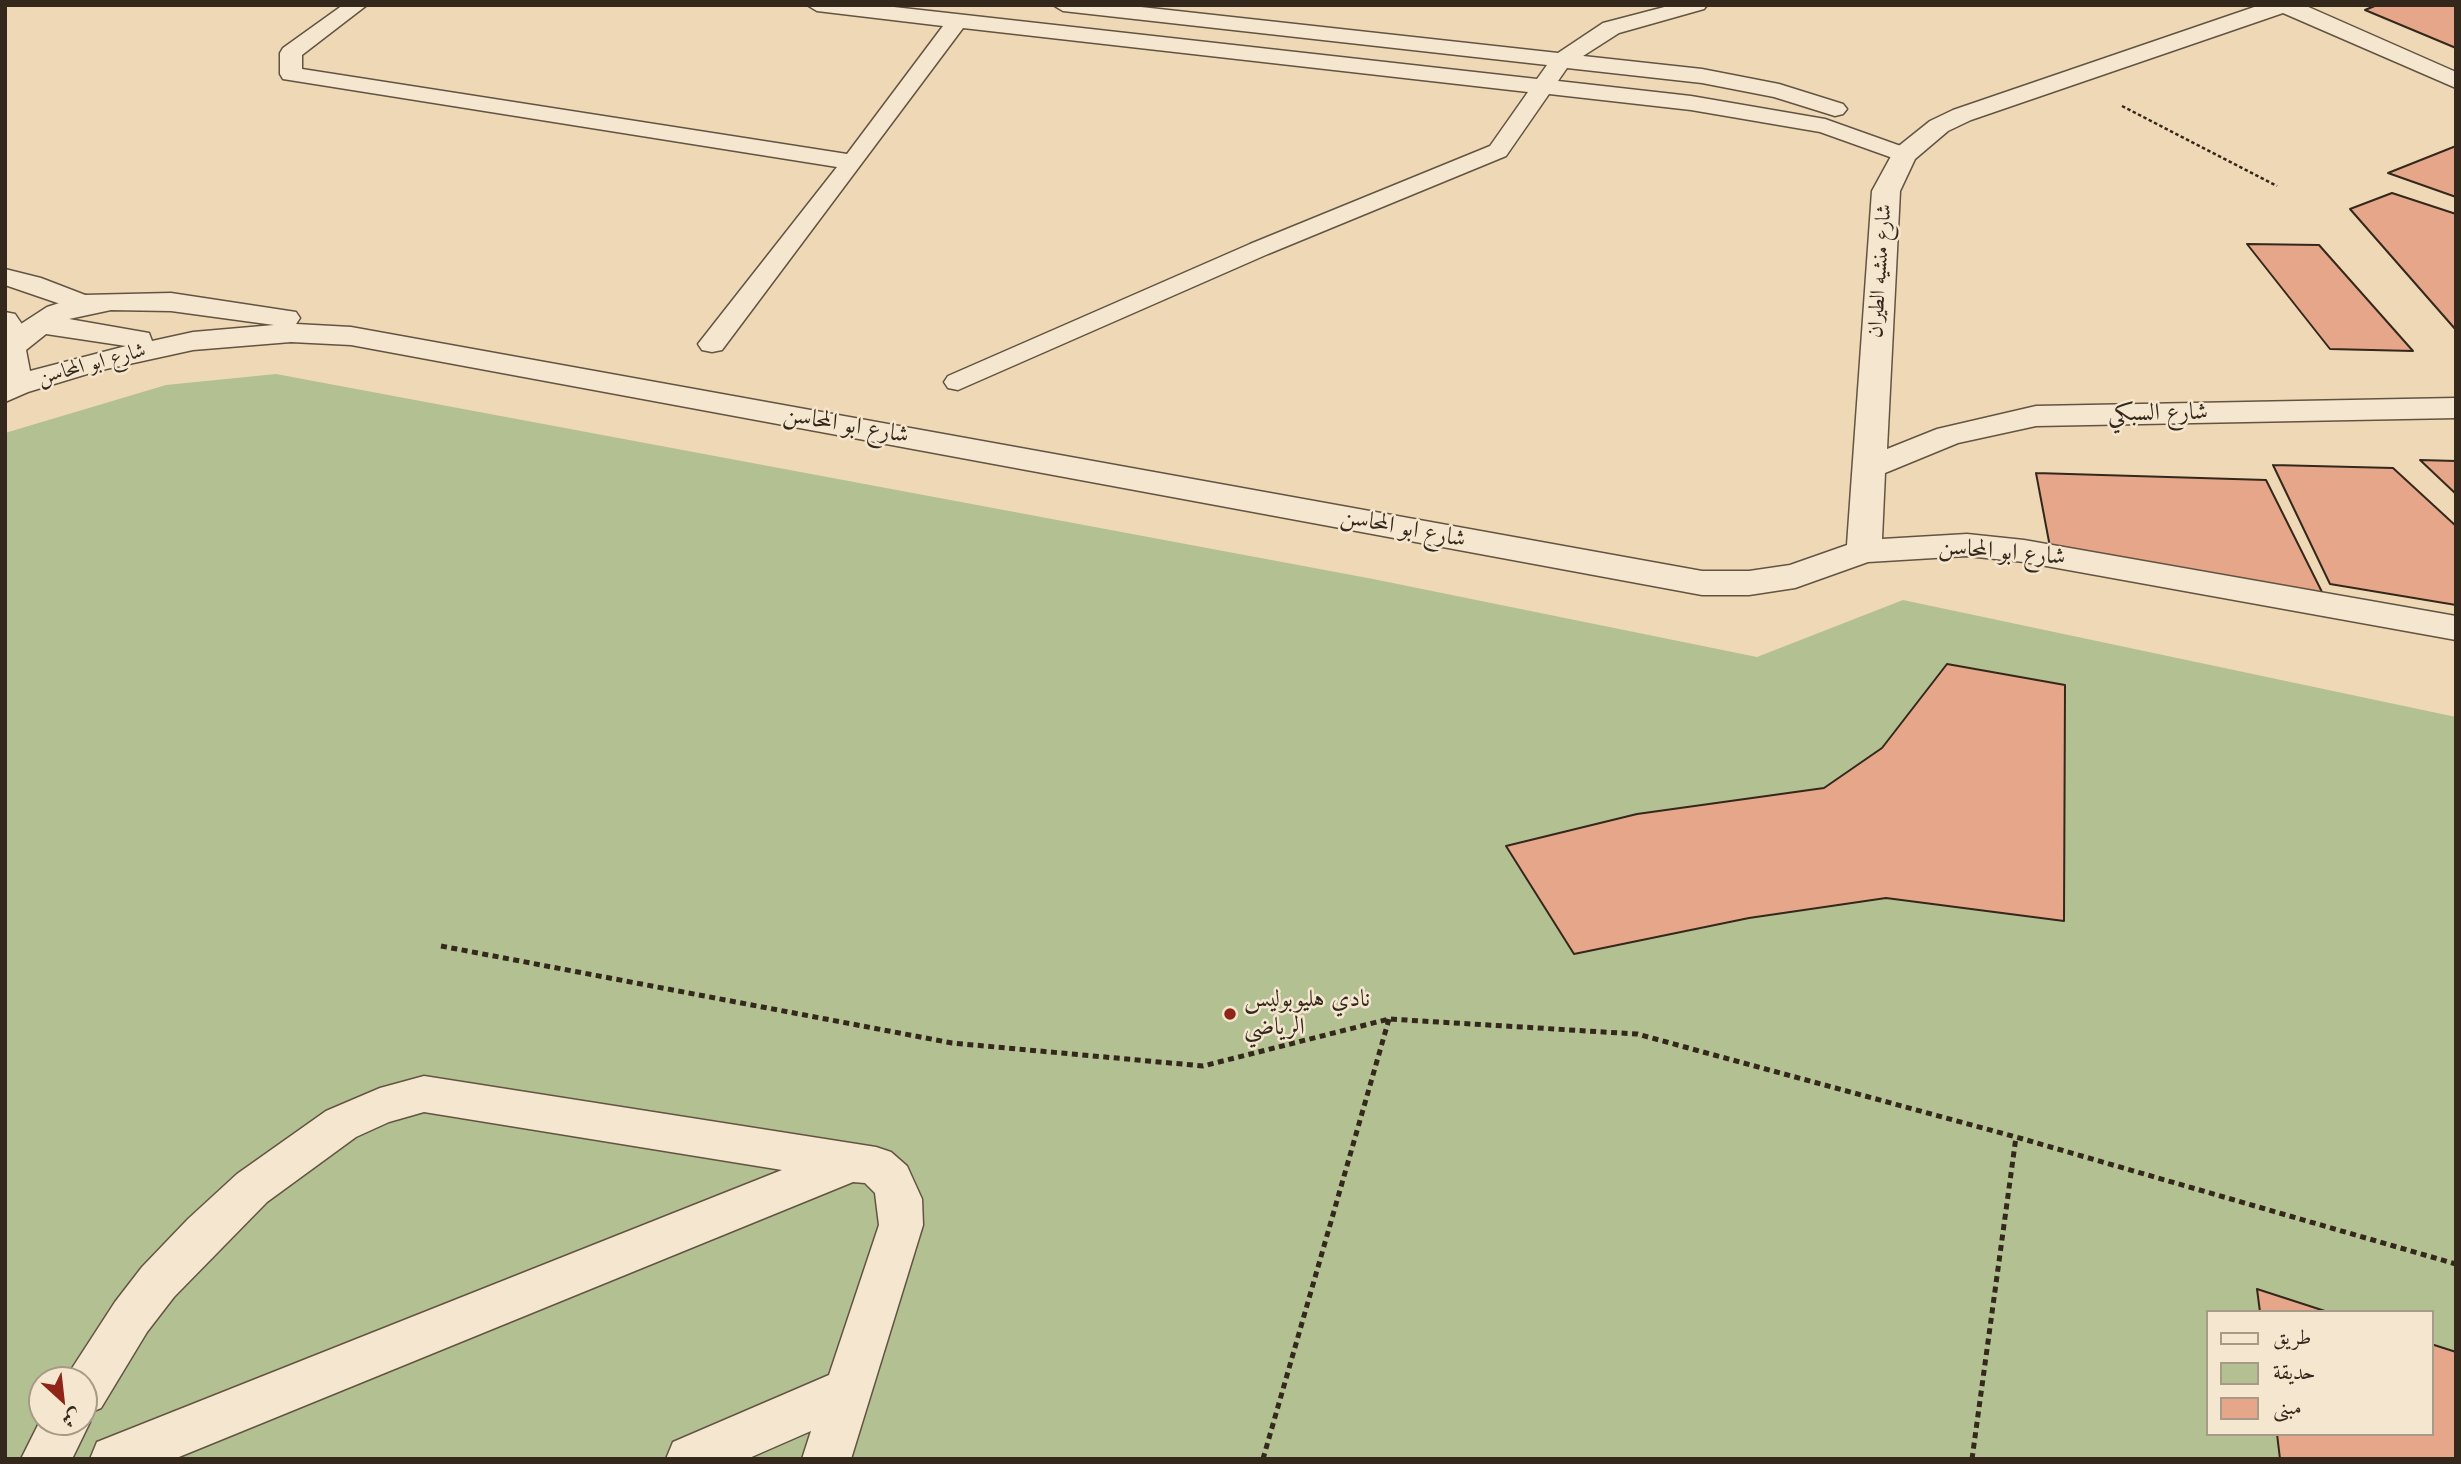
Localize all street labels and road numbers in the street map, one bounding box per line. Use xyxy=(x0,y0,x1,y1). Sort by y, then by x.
street label: شارع منشيه الطيران xyxy=(1864,203,1898,339)
street label: شارع ابو المحاسن xyxy=(35,338,149,392)
street label: شارع السبكي xyxy=(2108,399,2208,429)
street label: شارع ابو المحاسن xyxy=(781,401,911,451)
street label: شارع ابو المحاسن xyxy=(1338,503,1468,555)
street label: شارع ابو المحاسن xyxy=(1938,533,2066,573)

